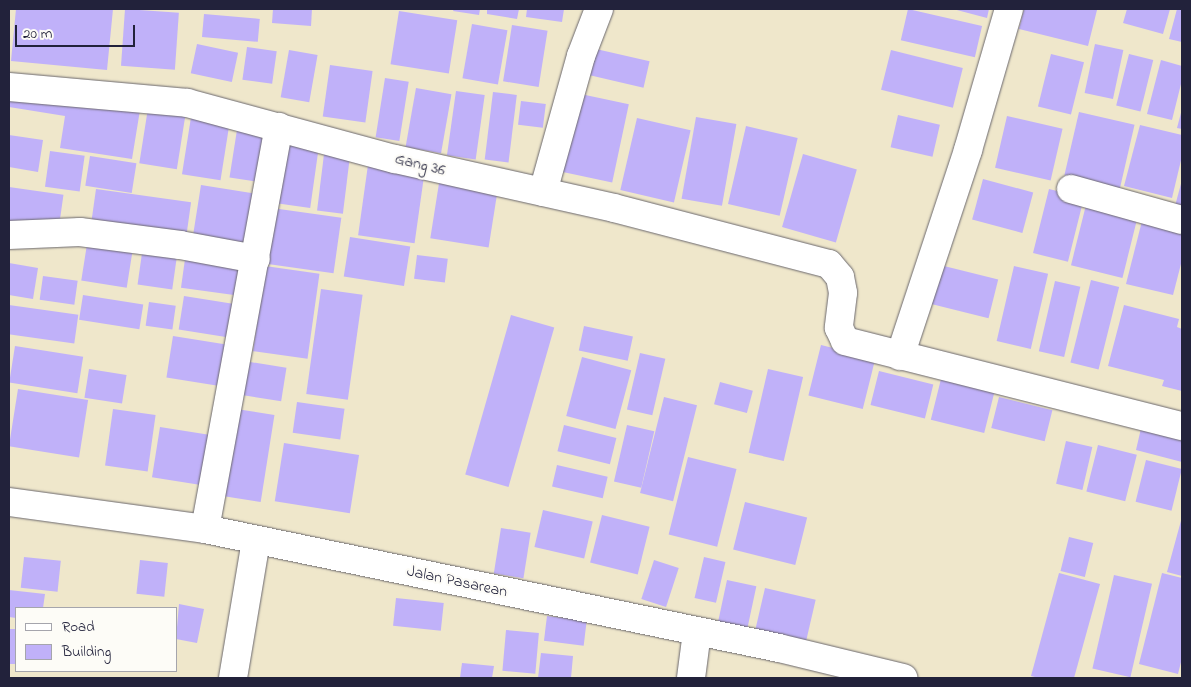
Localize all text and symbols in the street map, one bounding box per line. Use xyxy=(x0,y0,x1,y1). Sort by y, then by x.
scale bar xyxy=(18,15,138,47)
text: 20 m xyxy=(23,23,52,45)
street label: Gang 36 xyxy=(393,149,447,181)
street label: Jalan Pasarean xyxy=(405,562,509,602)
legend xyxy=(15,607,178,672)
text: Road xyxy=(62,616,95,638)
text: Building xyxy=(62,641,111,663)

